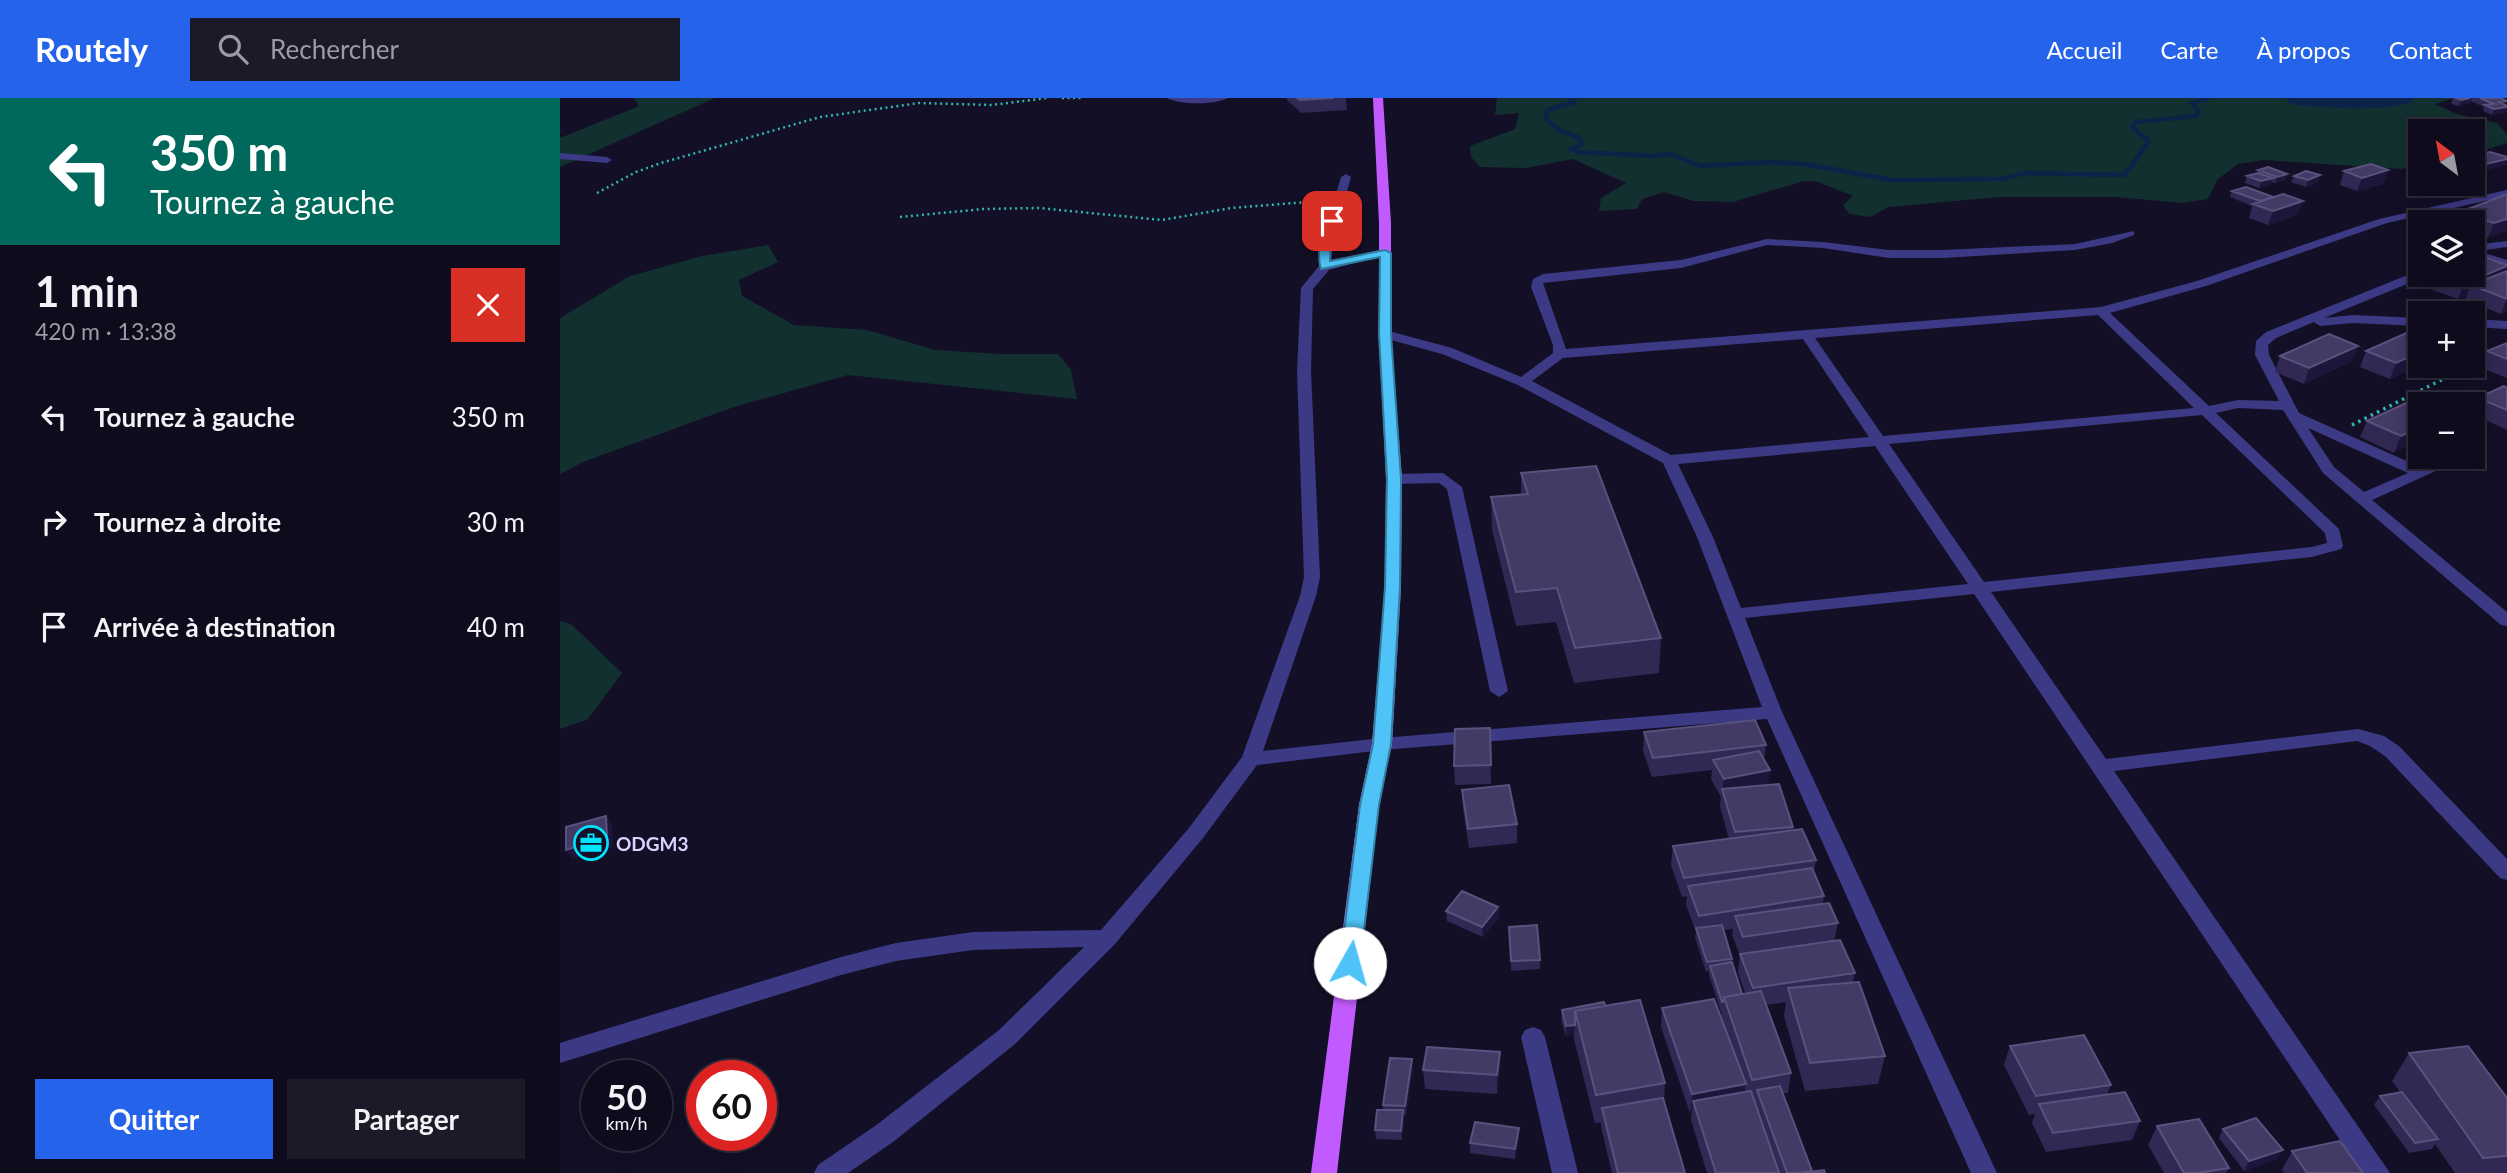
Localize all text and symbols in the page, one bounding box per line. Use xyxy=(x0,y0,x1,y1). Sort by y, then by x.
search box xyxy=(190,18,680,81)
text: Routely xyxy=(35,29,148,69)
icon: search xyxy=(214,30,252,68)
text: Rechercher xyxy=(270,33,399,65)
text: Accueil xyxy=(2046,35,2122,64)
text: Carte xyxy=(2160,35,2218,64)
text: À propos xyxy=(2256,35,2351,64)
text: Contact xyxy=(2389,35,2472,64)
north arrow xyxy=(2408,119,2485,196)
map controls xyxy=(2408,119,2485,469)
text: 350 m xyxy=(150,123,288,181)
icon: left xyxy=(35,126,126,217)
text: Tournez à gauche xyxy=(150,182,395,221)
pin xyxy=(1302,191,1362,251)
icon: arrive xyxy=(1313,202,1351,240)
button: layers xyxy=(2408,210,2485,287)
text: 1 min xyxy=(35,266,139,316)
button: close xyxy=(451,268,525,342)
button: + xyxy=(2408,301,2485,378)
text: 420 m · 13:38 xyxy=(35,317,177,345)
button: − xyxy=(2408,392,2485,469)
icon: left xyxy=(35,398,73,436)
text: Tournez à gauche xyxy=(94,401,295,433)
text: 350 m xyxy=(452,401,525,433)
icon: right xyxy=(35,503,73,541)
text: Tournez à droite xyxy=(94,506,281,538)
text: 30 m xyxy=(467,506,525,538)
icon: arrive xyxy=(35,608,73,646)
text: Arrivée à destination xyxy=(94,611,336,643)
text: 40 m xyxy=(467,611,525,643)
office icon: ODGM3 xyxy=(572,824,610,862)
place label: ODGM3 xyxy=(616,832,689,855)
position arrow xyxy=(1313,926,1387,1000)
speed limit sign: 60 xyxy=(686,1060,777,1151)
text: 50 xyxy=(606,1075,647,1117)
button: Quitter xyxy=(35,1079,273,1159)
button: Partager xyxy=(287,1079,525,1159)
text: km/h xyxy=(605,1112,648,1134)

